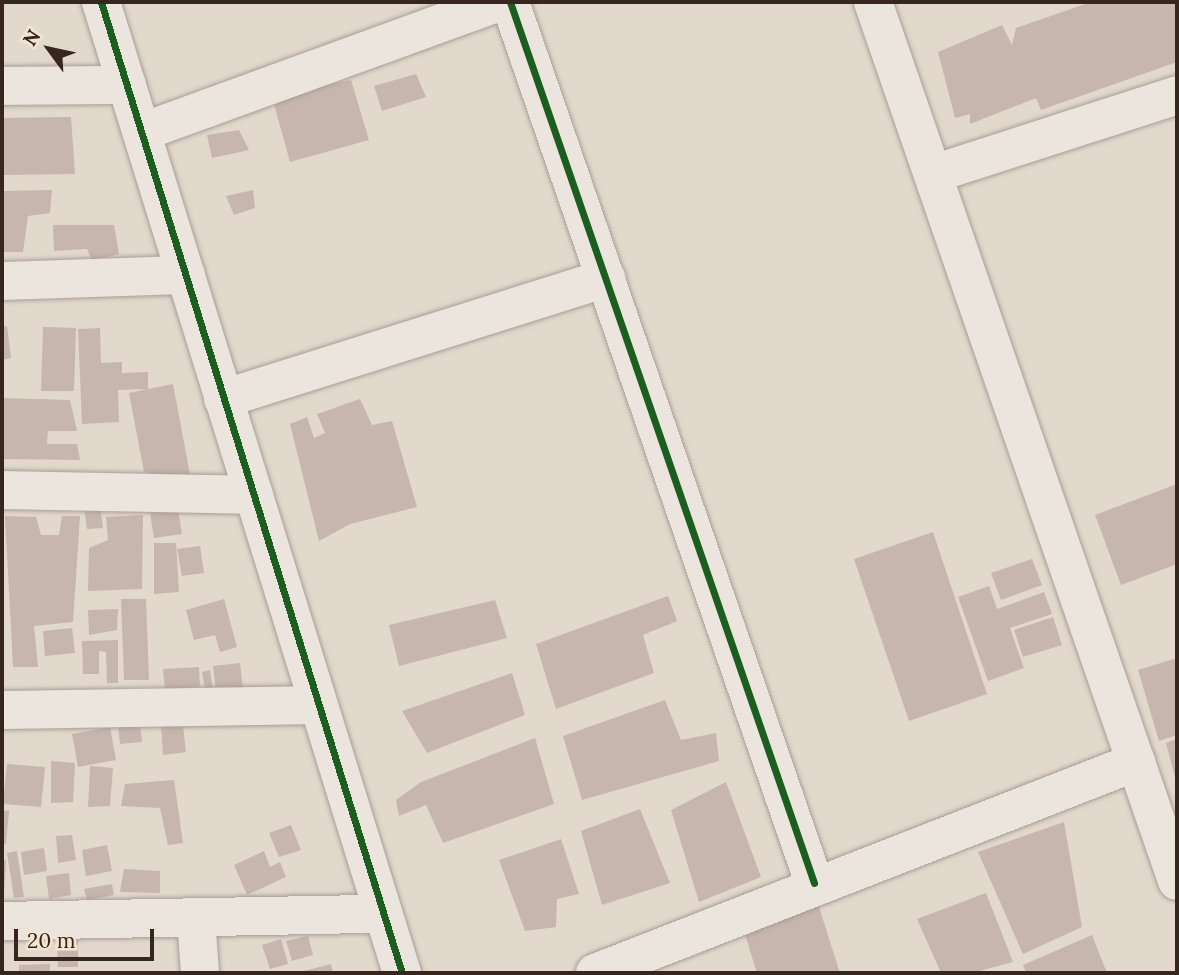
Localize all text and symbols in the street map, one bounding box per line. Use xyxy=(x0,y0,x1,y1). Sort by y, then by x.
north arrow xyxy=(14,14,84,84)
text: N xyxy=(17,25,45,50)
scale bar xyxy=(18,916,158,960)
text: 20 m xyxy=(27,927,76,954)

